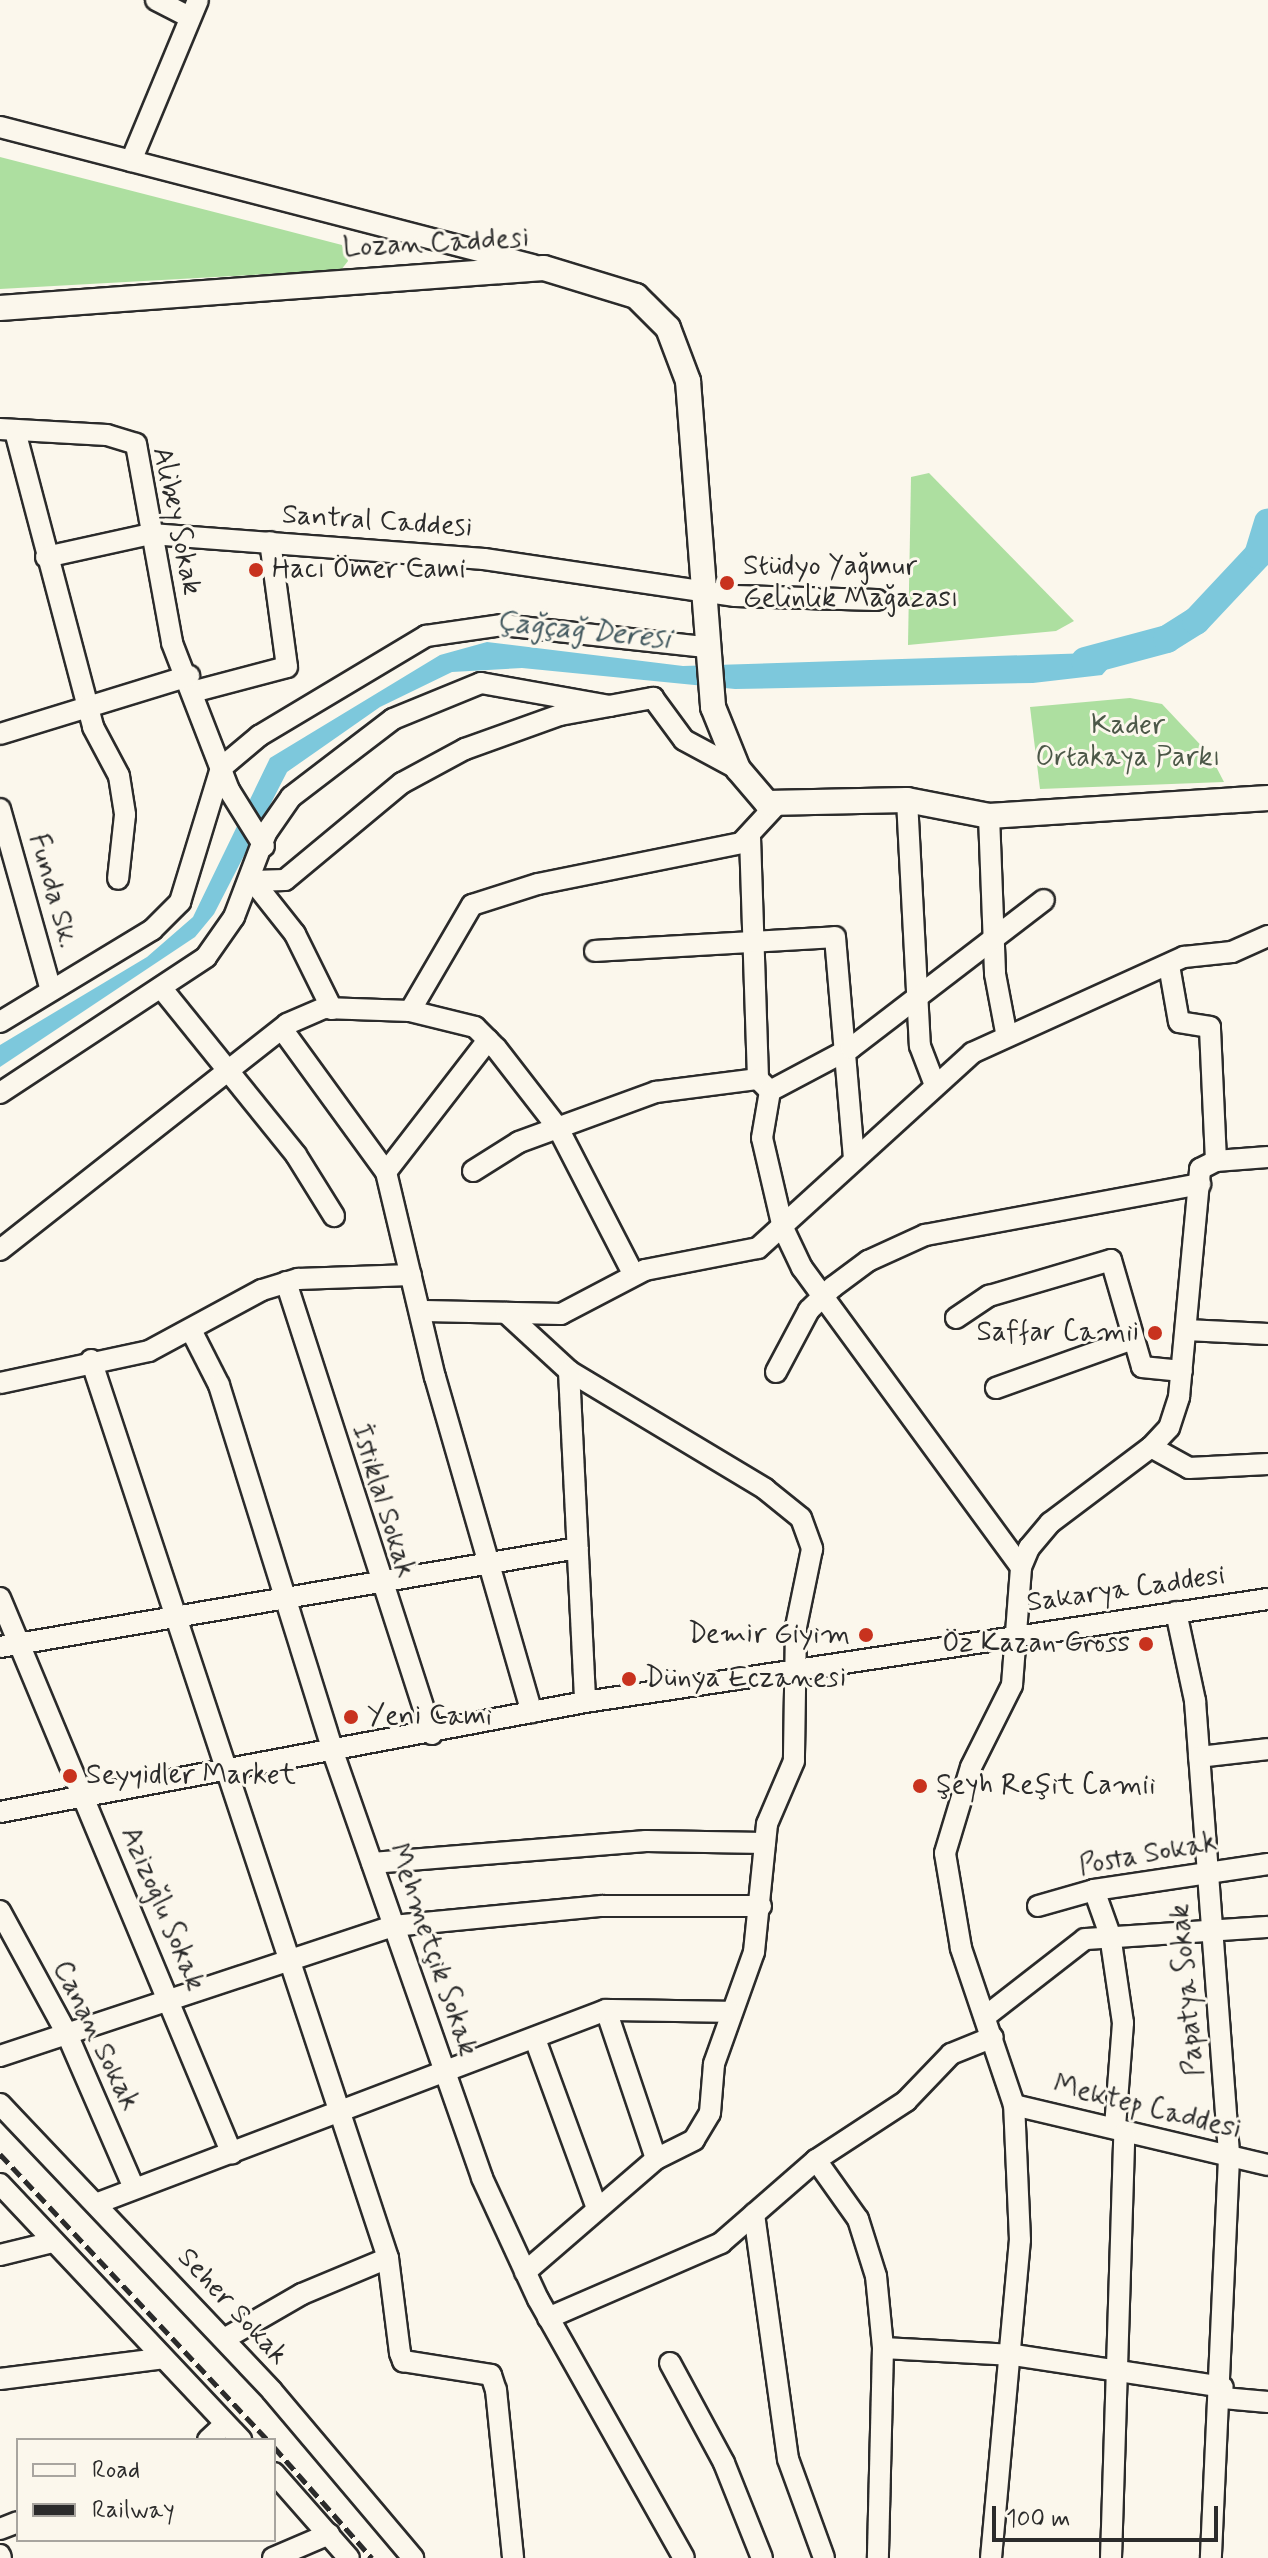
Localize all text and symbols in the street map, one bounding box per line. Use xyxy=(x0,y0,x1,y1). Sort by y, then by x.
street label: Lozan Caddesi xyxy=(344,222,528,266)
street label: Alibey Sokak xyxy=(144,443,208,599)
street label: Santral Caddesi xyxy=(280,499,474,545)
place label: Stüdyo Yağmur Gelinlik Mağazası xyxy=(743,550,957,616)
place label: Hacı Ömer Cami xyxy=(272,553,473,587)
marker: Hacı Ömer Cami xyxy=(247,561,265,579)
marker: Stüdyo Yağmur Gelinlik Mağazası xyxy=(718,574,736,592)
water label: Çağçağ Deresi xyxy=(494,604,672,658)
park label: Kader Ortakaya Parkı xyxy=(1036,709,1220,775)
street label: Funda Sk. xyxy=(20,830,84,952)
place label: Saffar Camii xyxy=(978,1316,1139,1350)
marker: Saffar Camii xyxy=(1146,1324,1164,1342)
street label: İstiklal Sokak xyxy=(343,1420,421,1582)
street label: Sakarya Caddesi xyxy=(1022,1559,1230,1621)
place label: Demir Giyim xyxy=(688,1618,850,1652)
marker: Demir Giyim xyxy=(857,1626,875,1644)
place label: Öz Kazan Gross xyxy=(933,1627,1130,1661)
marker: Öz Kazan Gross xyxy=(1137,1635,1155,1653)
place label: Dünya Eczanesi xyxy=(645,1662,839,1696)
marker: Dünya Eczanesi xyxy=(620,1670,638,1688)
place label: Yeni Cami xyxy=(367,1700,496,1734)
marker: Yeni Cami xyxy=(342,1708,360,1726)
place label: Seyyidler Market xyxy=(86,1759,296,1793)
marker: Seyyidler Market xyxy=(61,1767,79,1785)
place label: Şeyh Reşit Camii xyxy=(936,1769,1153,1803)
marker: Şeyh Reşit Camii xyxy=(911,1777,929,1795)
street label: Azizoğlu Sokak xyxy=(112,1822,212,1996)
street label: Posta Sokak xyxy=(1078,1827,1218,1883)
street label: Mehmetçik Sokak xyxy=(380,1839,484,2061)
street label: Papatya Sokak xyxy=(1164,1901,1212,2079)
street label: Canan Sokak xyxy=(44,1955,146,2117)
street label: Mektep Caddesi xyxy=(1049,2068,1245,2148)
street label: Seher Sokak xyxy=(169,2241,295,2373)
legend xyxy=(16,2438,276,2542)
text: Road xyxy=(92,2455,140,2486)
scale bar xyxy=(996,2490,1222,2540)
text: Railway xyxy=(92,2495,175,2526)
text: 100 m xyxy=(1006,2504,1070,2535)

